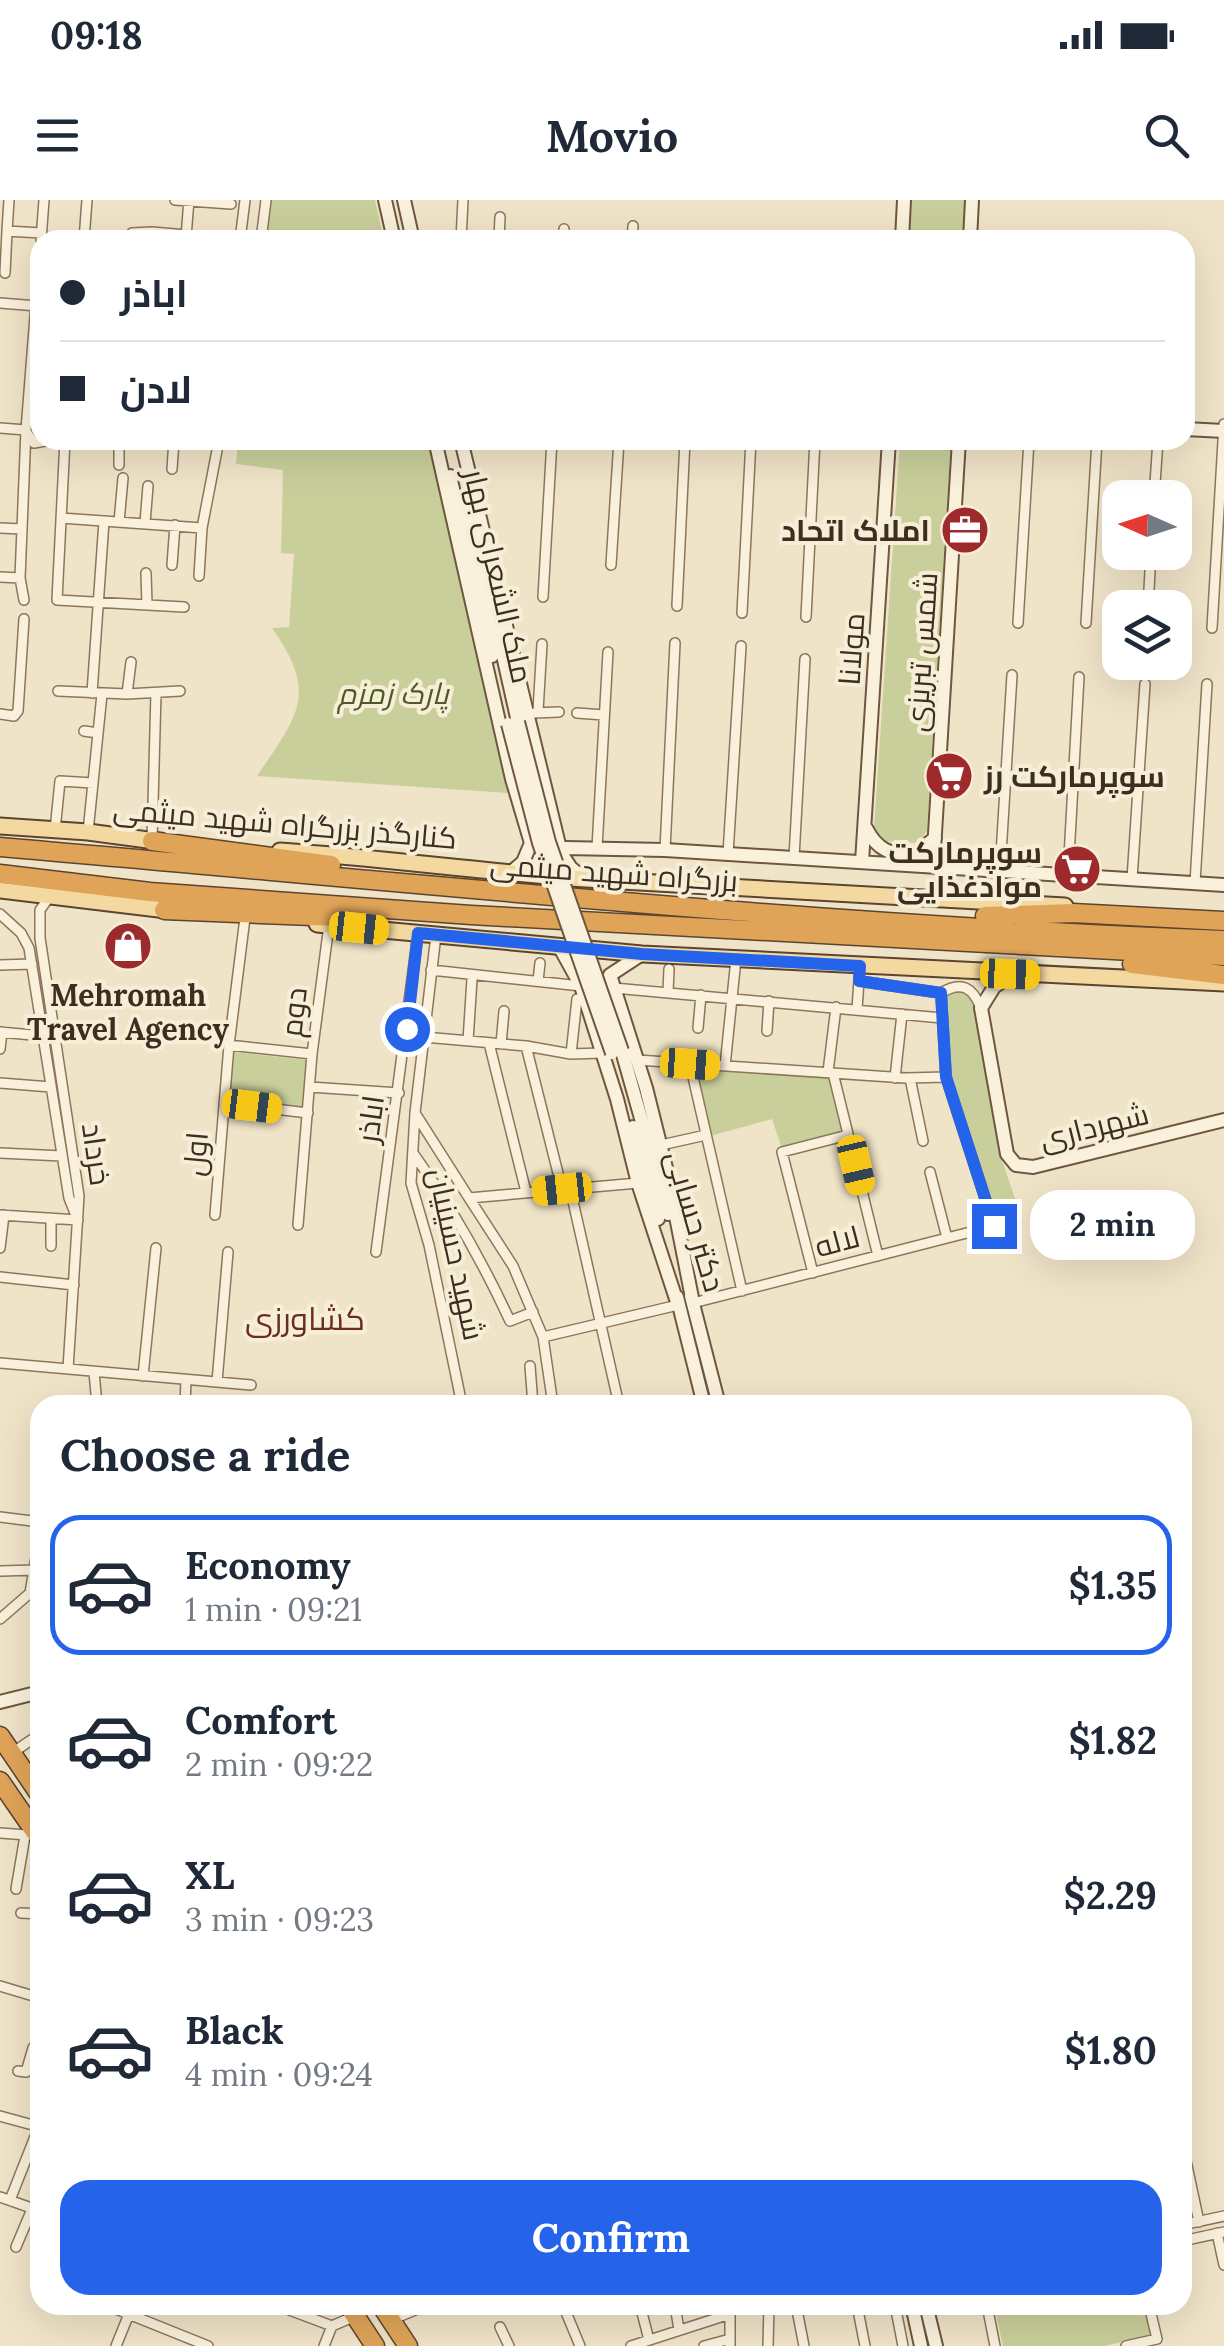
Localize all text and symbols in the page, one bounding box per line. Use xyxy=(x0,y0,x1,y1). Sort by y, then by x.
text: 09:18 xyxy=(50,11,143,59)
text: Movio xyxy=(546,107,678,164)
icon: menu xyxy=(30,108,85,163)
icon: search xyxy=(1139,108,1194,163)
text: اباذر xyxy=(120,269,188,317)
text: لادن xyxy=(120,365,192,413)
street label: ملک الشعرای بهار xyxy=(455,463,542,687)
north arrow xyxy=(1102,480,1192,570)
map controls xyxy=(1102,480,1192,680)
office icon: املاک اتحاد xyxy=(939,504,991,556)
place label: املاک اتحاد xyxy=(781,511,930,549)
street label: شمس تبریزی xyxy=(896,571,946,733)
button: layers xyxy=(1102,590,1192,680)
street label: مولانا xyxy=(830,611,872,687)
park label: پارک زمزم xyxy=(336,674,451,714)
supermarket icon: سوپرمارکت رز xyxy=(923,750,975,802)
place label: سوپرمارکت رز xyxy=(983,757,1165,798)
street label: کنارگذر بزرگراه شهید میثمی xyxy=(111,789,459,857)
place label: سوپرمارکت موادغذایی xyxy=(888,833,1042,905)
supermarket icon: سوپرمارکت موادغذایی xyxy=(1051,843,1103,895)
street label: بزرگراه شهید میثمی xyxy=(489,844,739,900)
car xyxy=(328,910,390,946)
shop icon: Mehromah Travel Agency xyxy=(102,920,154,972)
car xyxy=(979,958,1041,990)
place label: Mehromah Travel Agency xyxy=(27,976,229,1049)
street label: دوم xyxy=(271,985,317,1039)
route start xyxy=(385,1007,430,1052)
car xyxy=(659,1047,721,1081)
car xyxy=(220,1087,284,1125)
street label: اباذر xyxy=(348,1093,392,1147)
street label: شهرداری xyxy=(1036,1094,1152,1158)
street label: خرداد xyxy=(74,1120,120,1188)
street label: اول xyxy=(174,1130,216,1178)
car xyxy=(835,1132,877,1198)
street label: دکتر حسابی xyxy=(658,1146,734,1296)
street label: شهید حسینیان xyxy=(420,1164,494,1344)
car xyxy=(531,1171,593,1207)
callout: 2 min xyxy=(1029,1191,1194,1261)
route end xyxy=(972,1204,1017,1249)
text: 2 min xyxy=(1070,1204,1155,1245)
street label: لاله xyxy=(810,1217,864,1265)
district label: کشاورزی xyxy=(245,1298,365,1339)
text: Choose a ride xyxy=(60,1426,350,1483)
icon: car xyxy=(65,1540,155,1630)
text: Economy xyxy=(185,1541,351,1589)
text: $1.35 xyxy=(1069,1561,1157,1609)
text: 1 min · 09:21 xyxy=(185,1589,362,1630)
icon: car xyxy=(65,1695,155,1785)
text: Comfort xyxy=(185,1696,337,1744)
text: $1.82 xyxy=(1068,1716,1157,1764)
text: 2 min · 09:22 xyxy=(185,1744,373,1785)
icon: car xyxy=(65,1850,155,1940)
text: XL xyxy=(185,1851,235,1899)
text: $2.29 xyxy=(1063,1871,1157,1919)
text: 3 min · 09:23 xyxy=(185,1899,374,1940)
icon: car xyxy=(65,2005,155,2095)
text: Black xyxy=(185,2006,284,2054)
text: $1.80 xyxy=(1064,2026,1157,2074)
text: 4 min · 09:24 xyxy=(185,2054,373,2095)
button: Confirm xyxy=(60,2180,1162,2295)

